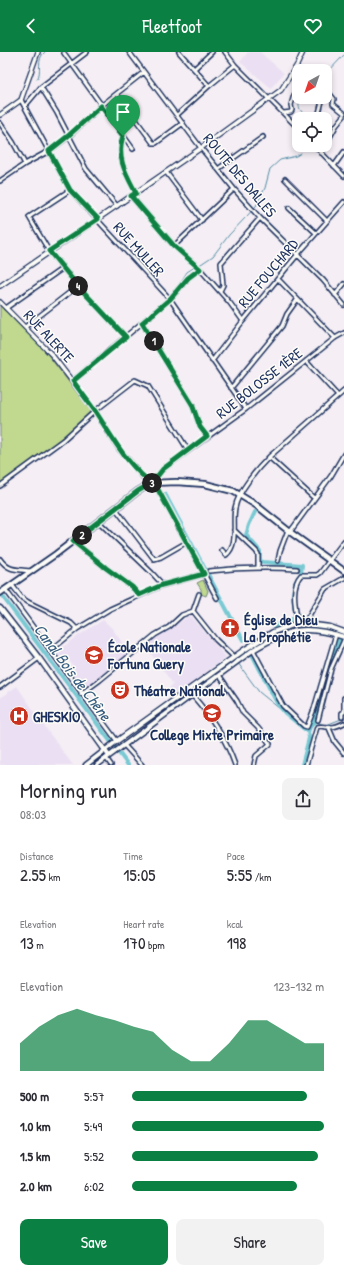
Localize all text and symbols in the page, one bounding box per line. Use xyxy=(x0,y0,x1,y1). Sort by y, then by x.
text: Fleetfoot xyxy=(142,14,202,39)
icon: back xyxy=(20,15,42,37)
icon: heart xyxy=(302,15,324,37)
north arrow xyxy=(292,64,332,104)
map controls xyxy=(292,64,332,152)
pin xyxy=(106,95,140,136)
icon: arrive xyxy=(112,101,134,123)
button: locate xyxy=(292,112,332,152)
street label: ROUTE DES DALLES xyxy=(199,129,281,222)
street label: RUE MULLER xyxy=(109,217,169,281)
street label: RUE FOUCHARD xyxy=(233,233,304,312)
pin: 4 xyxy=(68,276,88,296)
text: 4 xyxy=(76,279,80,293)
street label: RUE ALERTE xyxy=(19,305,79,367)
pin: 1 xyxy=(144,331,164,351)
text: 1 xyxy=(152,334,156,348)
street label: RUE BOLOSSE 1ÈRE xyxy=(211,342,307,423)
pin: 3 xyxy=(142,473,162,493)
text: 3 xyxy=(150,476,154,490)
pin: 2 xyxy=(72,525,92,545)
text: 2 xyxy=(79,528,85,542)
place label: Église de Dieu La Prophétie xyxy=(244,609,319,648)
church icon: Église de Dieu La Prophétie xyxy=(219,617,241,639)
water label: Canal Bois de Chêne xyxy=(29,619,117,726)
place label: École Nationale Fortuna Guery xyxy=(107,636,191,675)
school or university icon: École Nationale Fortuna Guery xyxy=(83,644,105,666)
theatre icon: Théatre National xyxy=(109,679,131,701)
place label: Théatre National xyxy=(133,680,226,701)
school or university icon: College Mixte Primaire xyxy=(201,702,223,724)
hospital icon: GHESKIO xyxy=(8,705,30,727)
place label: GHESKIO xyxy=(33,706,81,727)
place label: College Mixte Primaire xyxy=(150,724,274,746)
text: Morning run xyxy=(20,775,117,805)
button: share xyxy=(282,778,324,820)
text: 08:03 xyxy=(20,805,46,823)
text: Distance xyxy=(20,849,54,863)
text: Time xyxy=(123,849,143,863)
text: Pace xyxy=(227,849,245,863)
text: 2.55 xyxy=(20,863,46,886)
text: 15:05 xyxy=(123,863,155,886)
text: 5:55 xyxy=(227,863,252,886)
text: km xyxy=(46,870,61,884)
text: /km xyxy=(252,870,271,884)
text: Elevation xyxy=(20,917,57,931)
text: Heart rate xyxy=(123,917,164,931)
text: kcal xyxy=(227,917,243,931)
text: 13 xyxy=(20,931,34,954)
text: 170 xyxy=(123,931,146,954)
text: 198 xyxy=(227,931,246,954)
text: m xyxy=(34,938,44,952)
text: bpm xyxy=(146,938,165,952)
text: Elevation xyxy=(20,977,63,995)
text: 123–132 m xyxy=(273,977,324,995)
text: 500 m xyxy=(20,1087,49,1105)
text: 5:57 xyxy=(84,1087,104,1105)
text: 1.0 km xyxy=(20,1117,51,1135)
text: 5:49 xyxy=(84,1117,102,1135)
text: 1.5 km xyxy=(20,1147,50,1165)
text: 5:52 xyxy=(84,1147,104,1165)
text: 2.0 km xyxy=(20,1177,52,1195)
text: 6:02 xyxy=(84,1177,104,1195)
button: Save xyxy=(20,1219,168,1265)
button: Share xyxy=(176,1219,324,1265)

